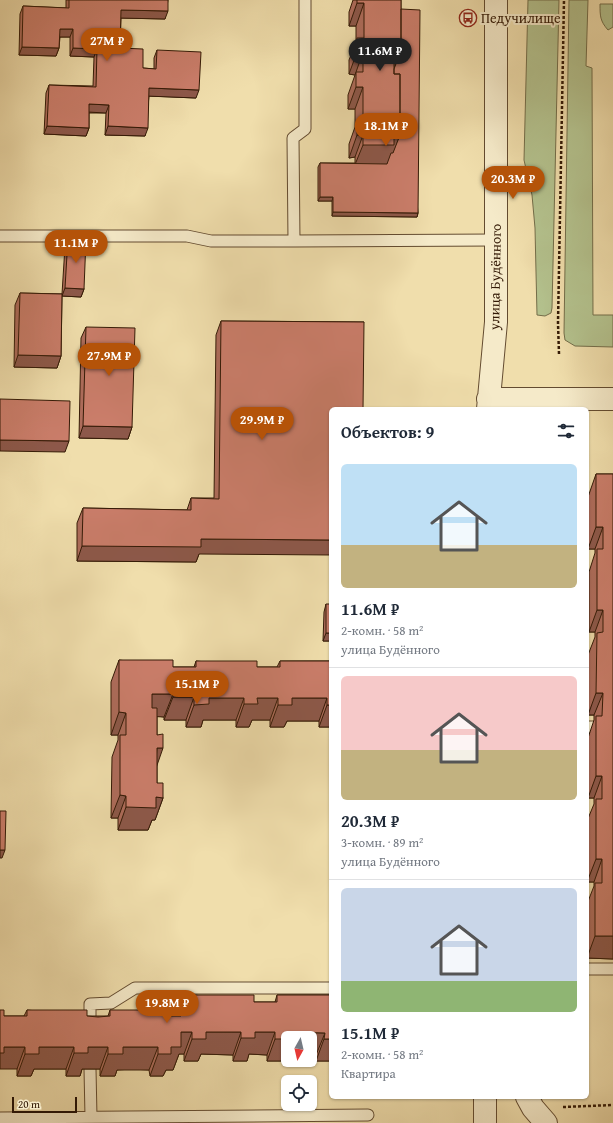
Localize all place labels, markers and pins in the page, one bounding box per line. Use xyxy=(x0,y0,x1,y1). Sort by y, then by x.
bus stop icon: Педучилище xyxy=(458,8,478,28)
place label: Педучилище xyxy=(481,8,561,28)
pin: 27M ₽ xyxy=(79,28,135,62)
pin: 11.6M ₽ xyxy=(343,38,417,72)
pin: 18.1M ₽ xyxy=(349,113,423,147)
pin: 20.3M ₽ xyxy=(476,166,550,200)
pin: 11.1M ₽ xyxy=(39,230,113,264)
pin: 27.9M ₽ xyxy=(72,343,146,377)
pin: 29.9M ₽ xyxy=(225,407,299,441)
pin: 15.1M ₽ xyxy=(160,671,234,705)
pin: 19.8M ₽ xyxy=(130,990,204,1024)

